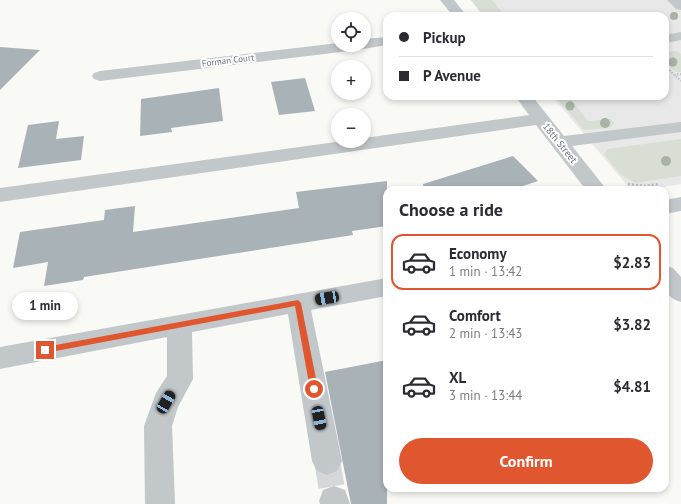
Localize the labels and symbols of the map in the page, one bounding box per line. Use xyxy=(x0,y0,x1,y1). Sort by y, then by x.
street label: Forman Court xyxy=(201,51,255,69)
street label: 18th Street xyxy=(540,120,581,166)
car xyxy=(314,290,340,306)
callout: 1 min xyxy=(12,292,78,320)
route end xyxy=(36,341,54,359)
route start xyxy=(305,380,323,398)
car xyxy=(155,389,177,415)
car xyxy=(311,405,327,431)

